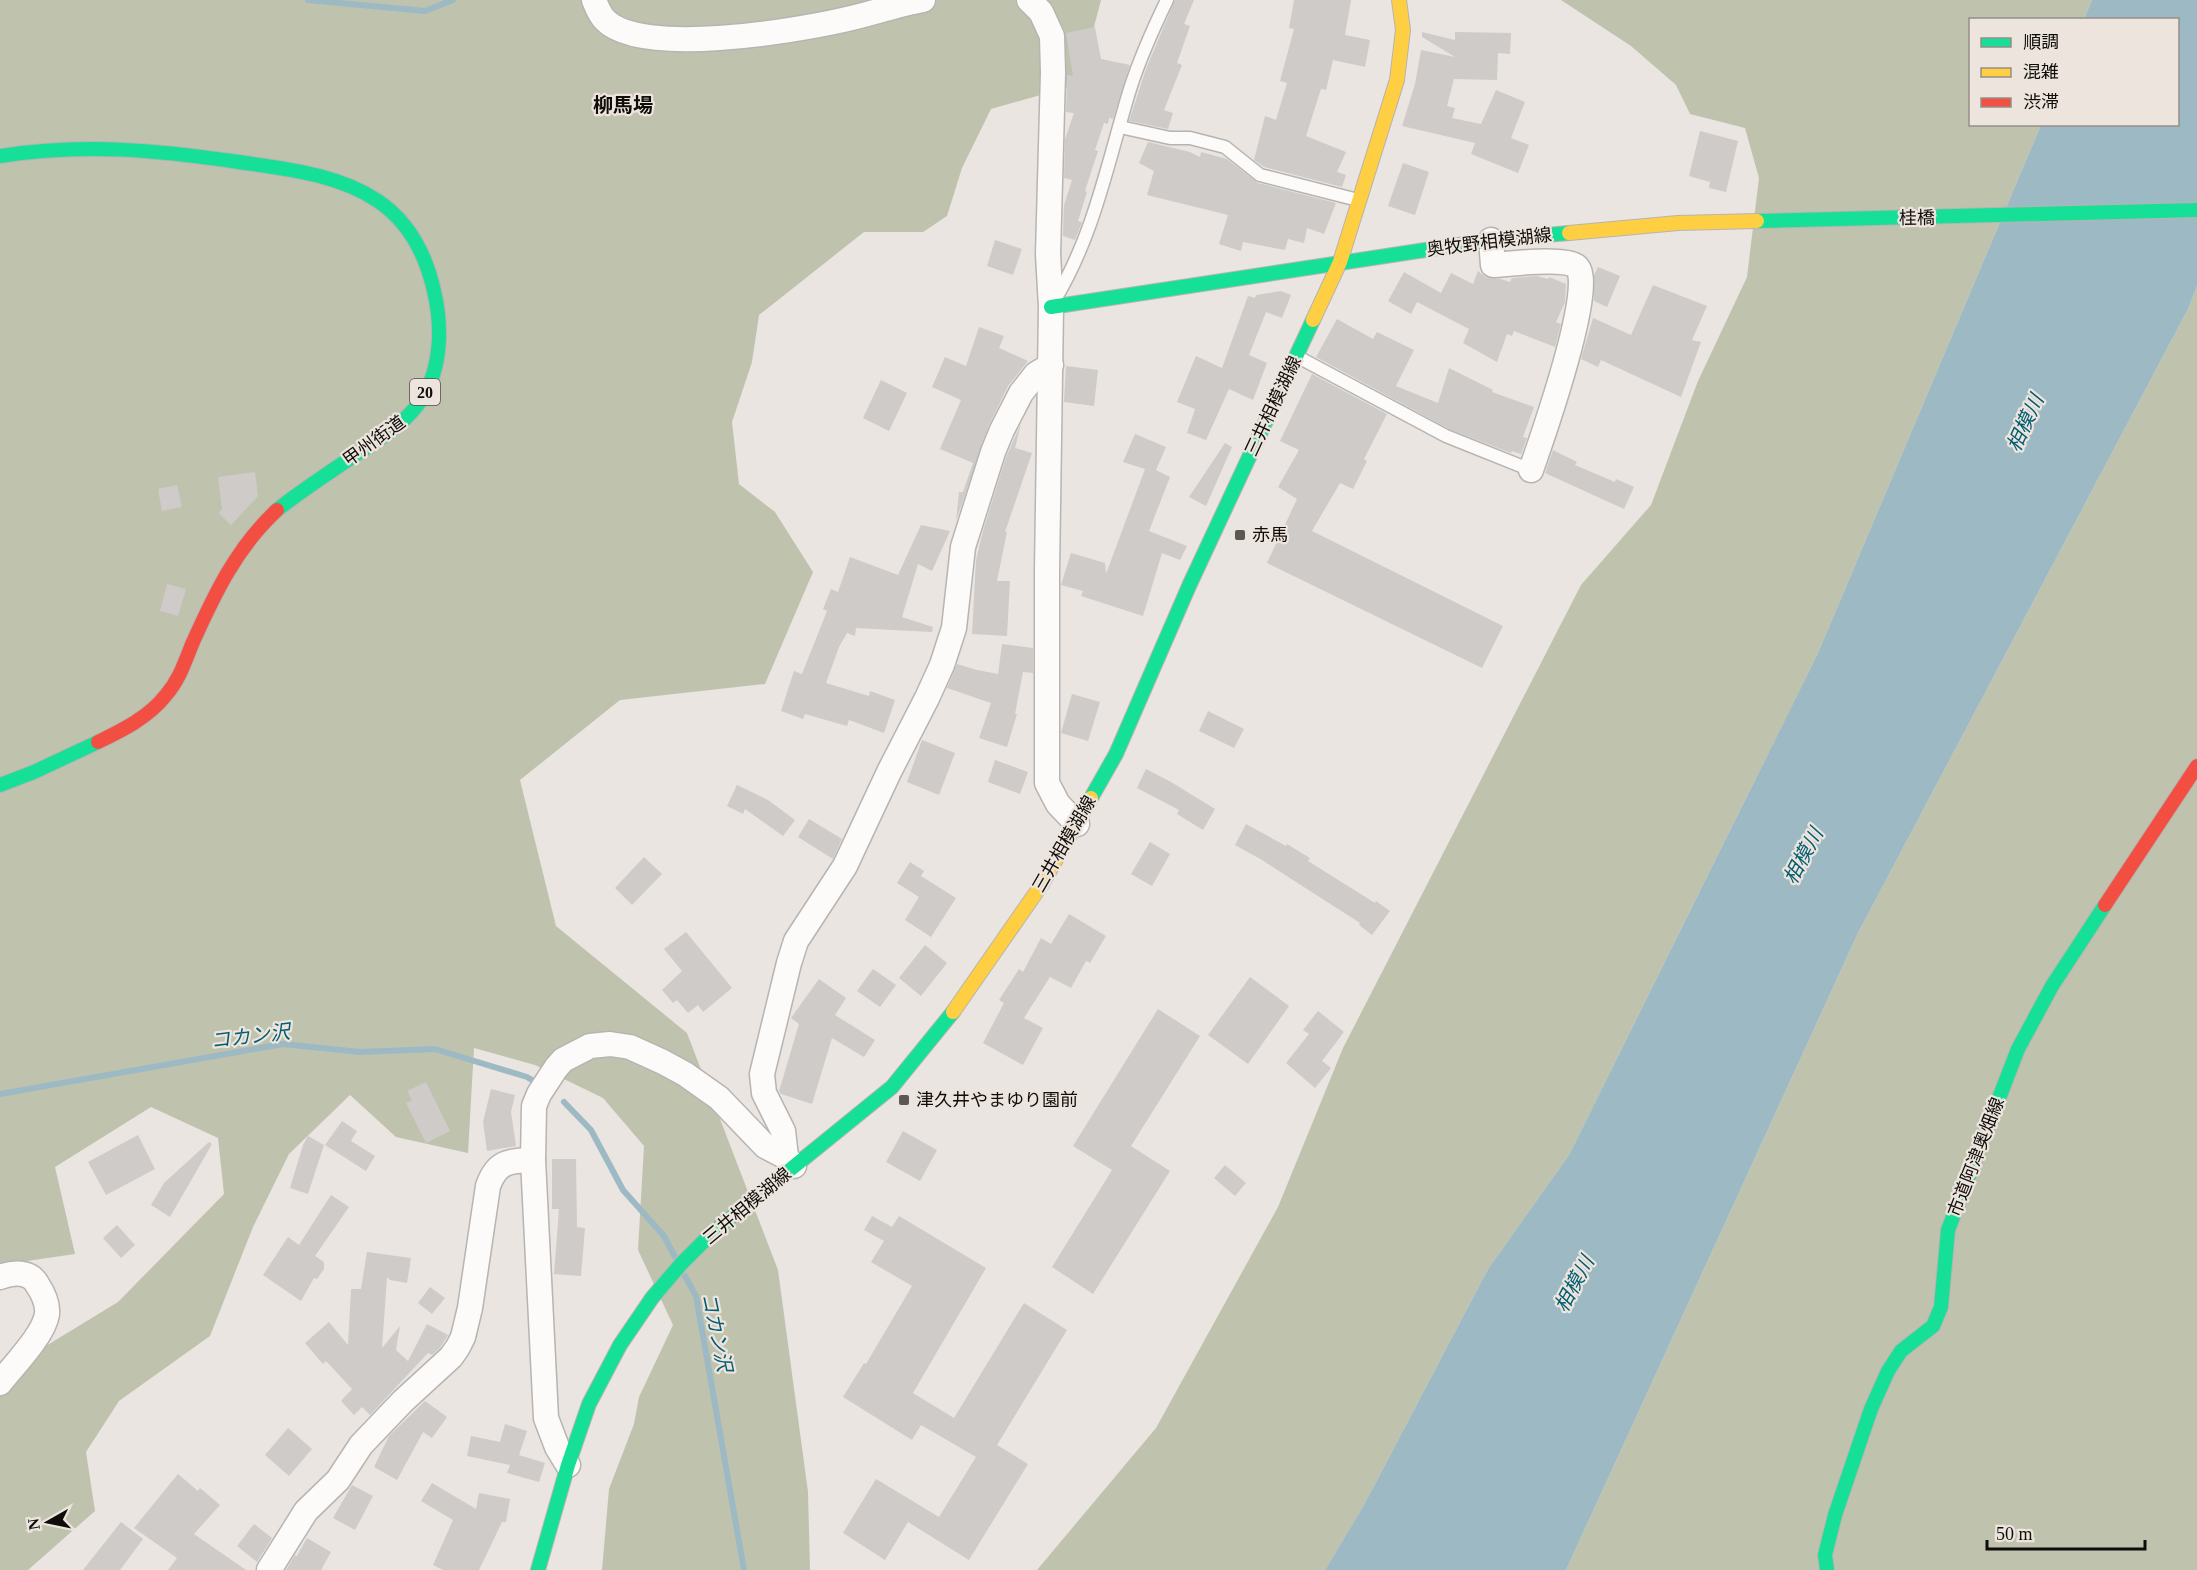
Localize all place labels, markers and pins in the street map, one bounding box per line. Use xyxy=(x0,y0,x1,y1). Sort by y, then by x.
place label: 赤馬 xyxy=(1252,525,1288,545)
marker: 赤馬 xyxy=(1233,528,1247,542)
place label: 津久井やまゆり園前 xyxy=(916,1090,1078,1110)
marker: 津久井やまゆり園前 xyxy=(897,1093,911,1107)

